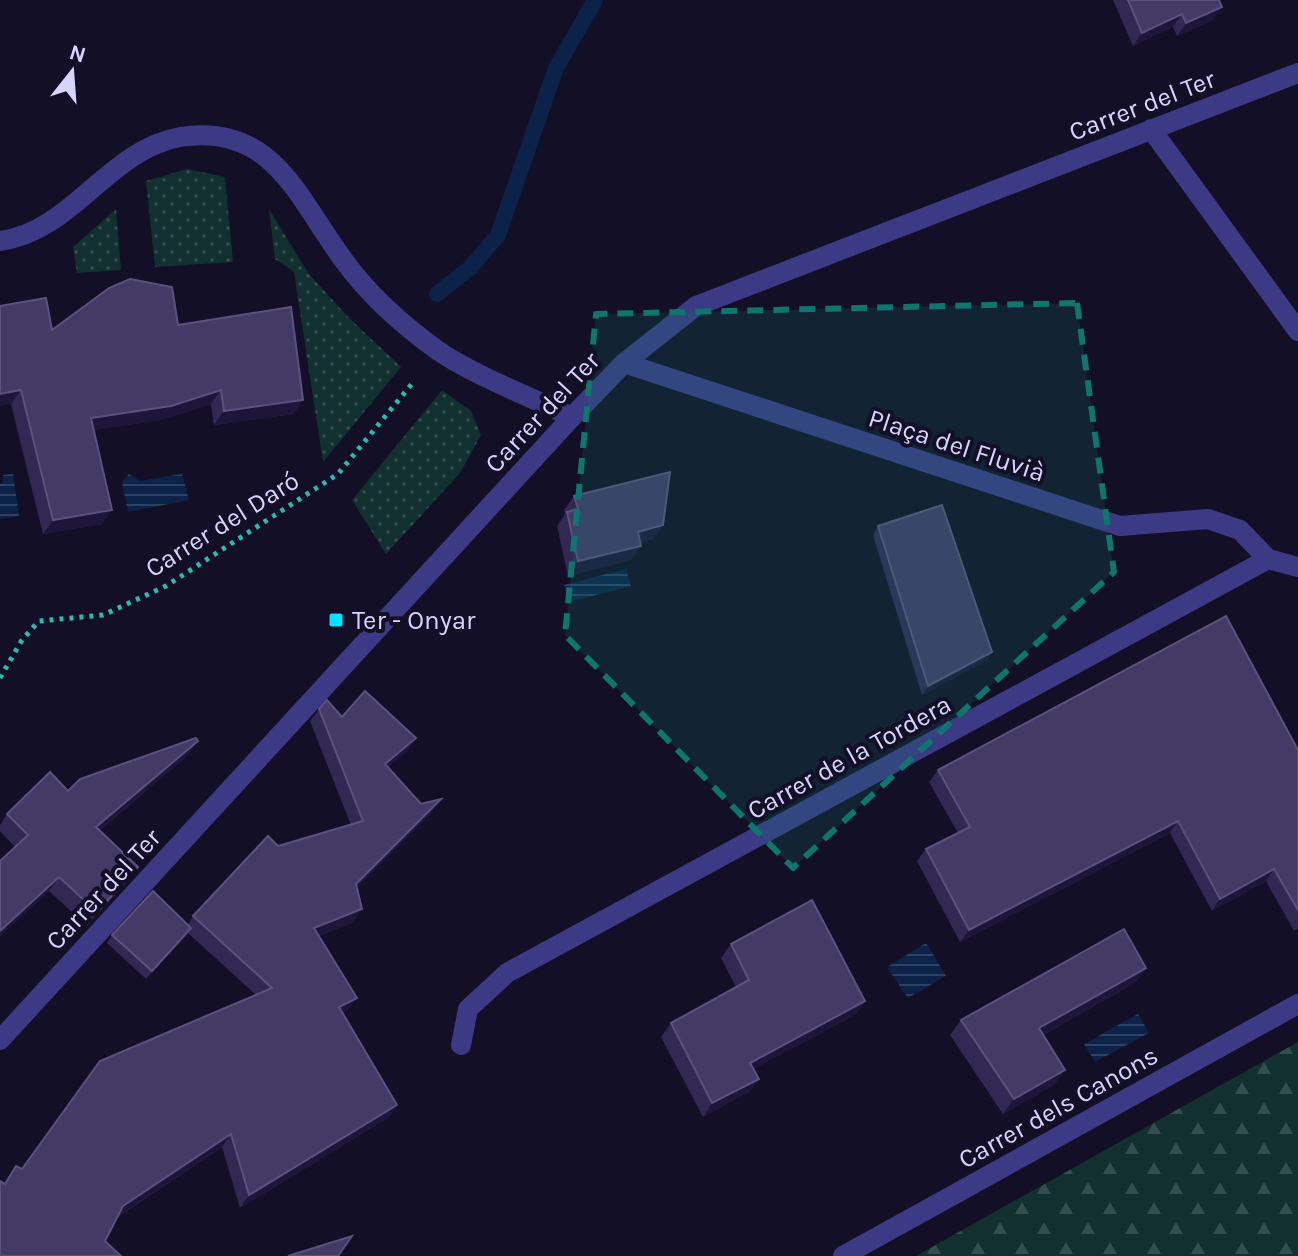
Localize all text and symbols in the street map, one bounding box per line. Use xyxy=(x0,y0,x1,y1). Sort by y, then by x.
north arrow xyxy=(32,32,112,112)
text: N xyxy=(66,39,89,69)
street label: Carrer del Ter xyxy=(1065,63,1220,148)
street label: Carrer del Ter xyxy=(479,345,607,479)
street label: Plaça del Fluvià xyxy=(865,402,1049,489)
street label: Carrer del Daró xyxy=(140,465,305,584)
place label: Ter - Onyar xyxy=(352,605,476,636)
marker: Ter - Onyar xyxy=(327,611,345,629)
street label: Carrer de la Tordera xyxy=(742,689,956,826)
street label: Carrer del Ter xyxy=(40,822,168,956)
street label: Carrer dels Canons xyxy=(953,1040,1163,1175)

